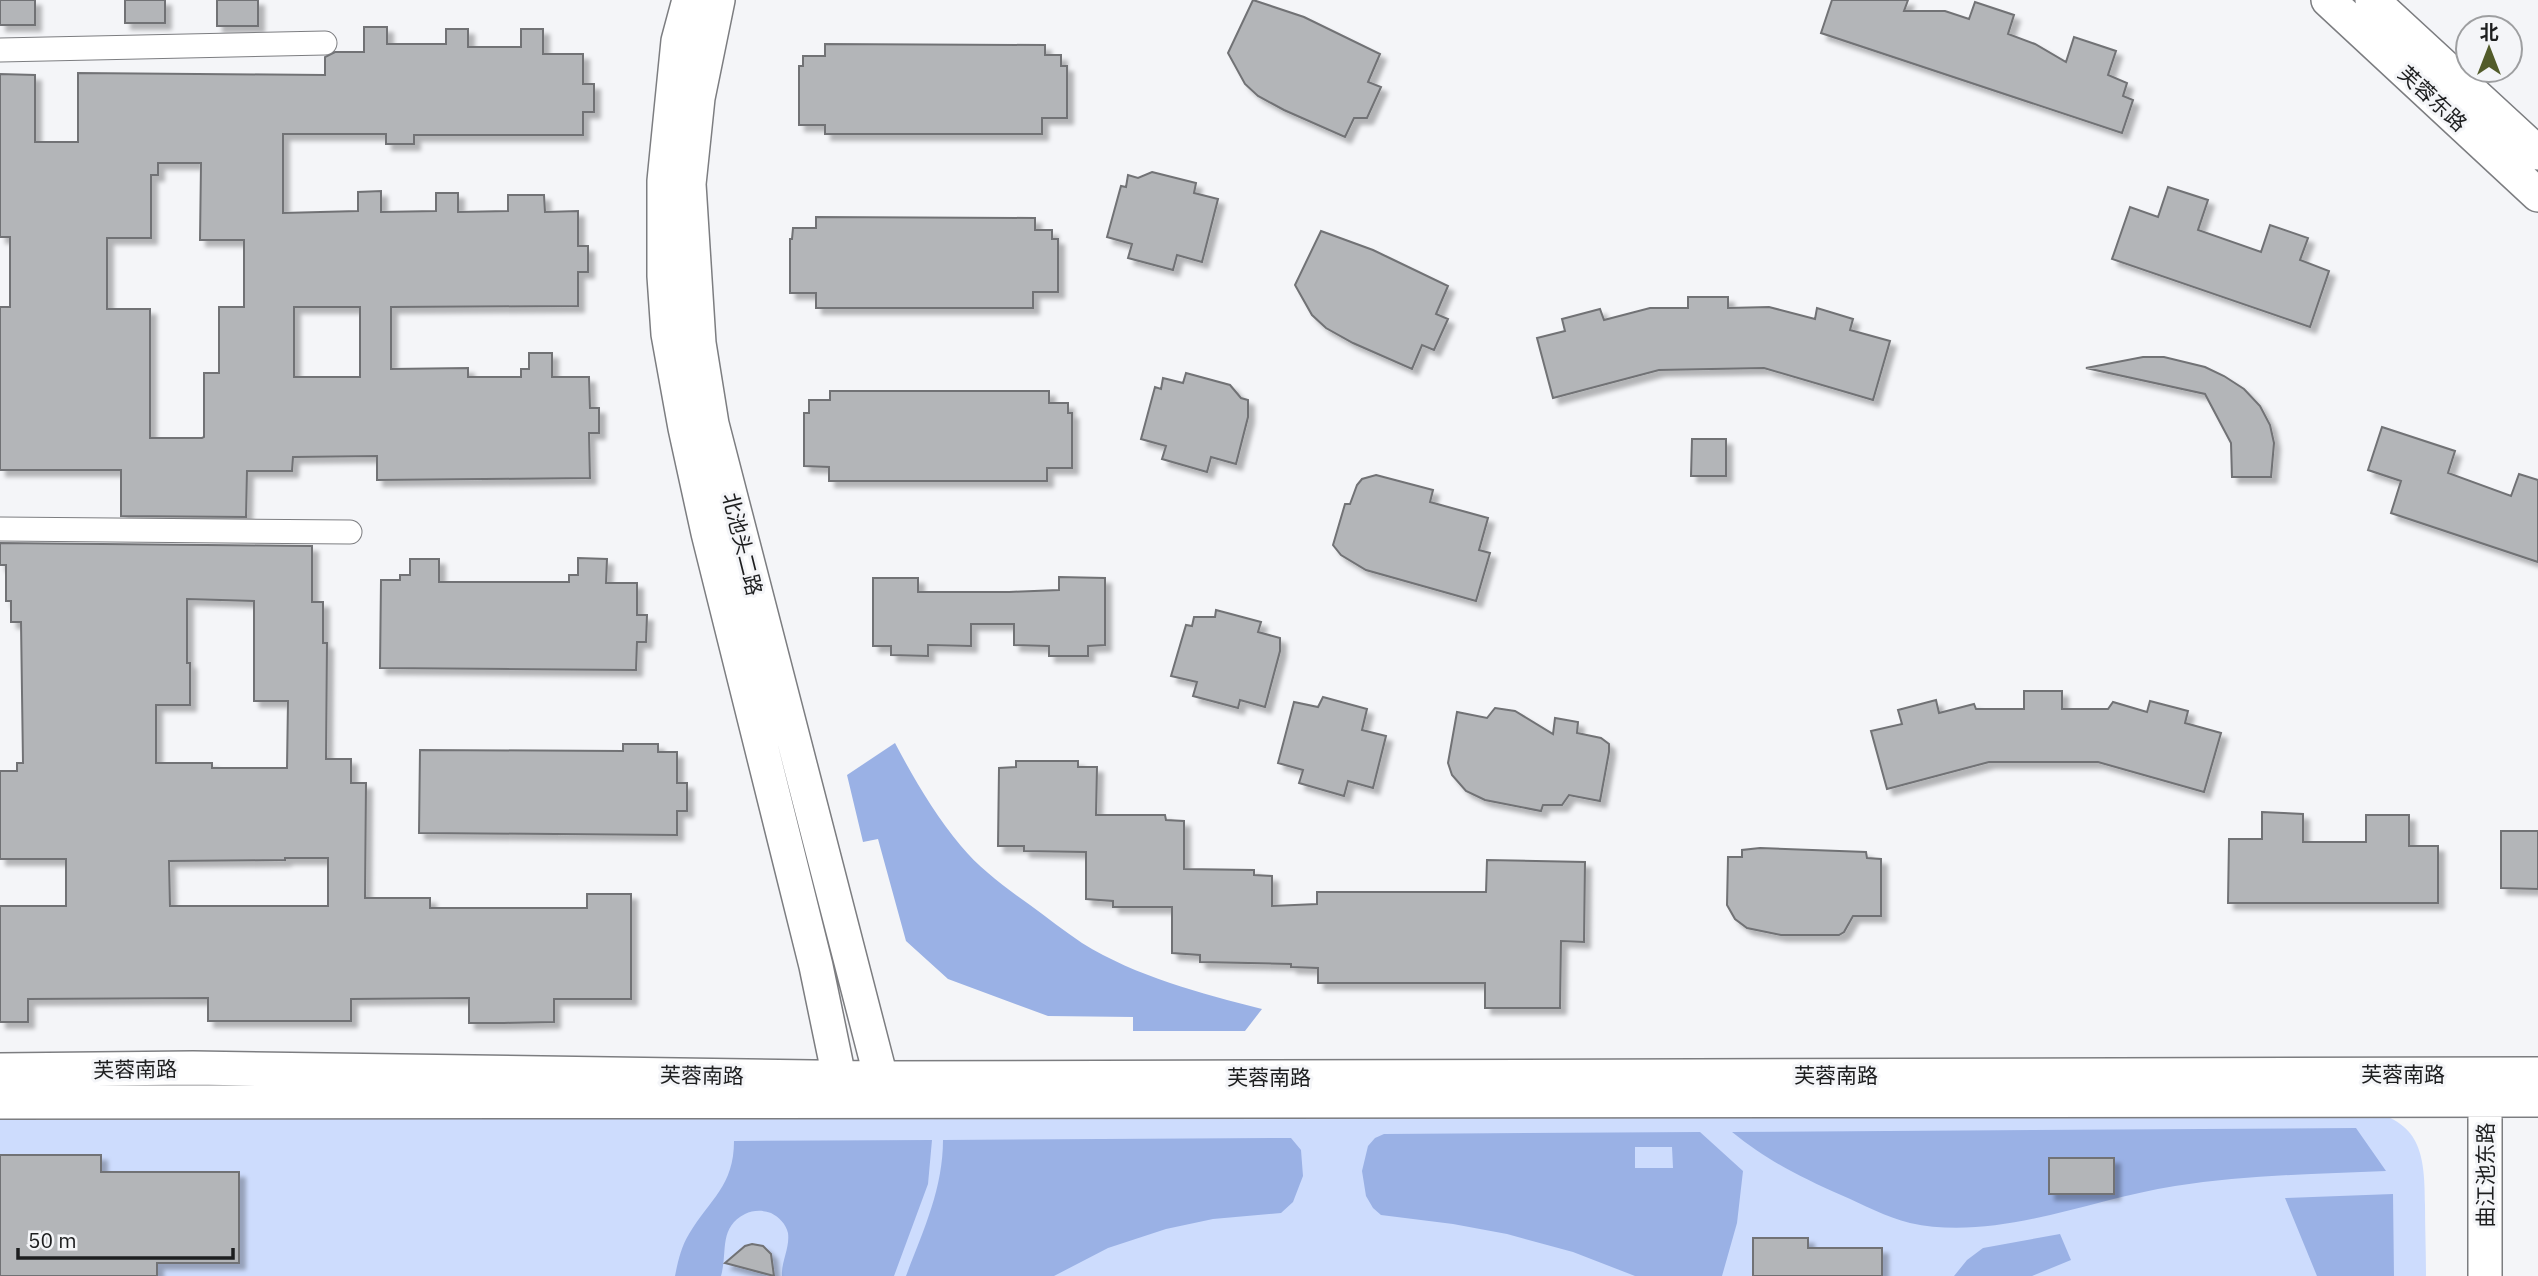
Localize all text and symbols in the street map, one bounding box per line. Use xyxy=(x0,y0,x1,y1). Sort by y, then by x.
north arrow xyxy=(2454,14,2524,84)
text: 北 xyxy=(2479,20,2499,44)
street label: 芙蓉东路 xyxy=(2393,59,2473,137)
street label: 北池头二路 xyxy=(717,490,769,598)
street label: 芙蓉南路 xyxy=(93,1054,177,1084)
street label: 芙蓉南路 xyxy=(660,1060,744,1090)
street label: 芙蓉南路 xyxy=(2361,1060,2445,1088)
street label: 芙蓉南路 xyxy=(1794,1061,1878,1089)
street label: 芙蓉南路 xyxy=(1227,1063,1311,1091)
street label: 曲江池东路 xyxy=(2471,1123,2499,1228)
scale bar xyxy=(18,1216,233,1260)
text: 50 m xyxy=(28,1226,77,1254)

